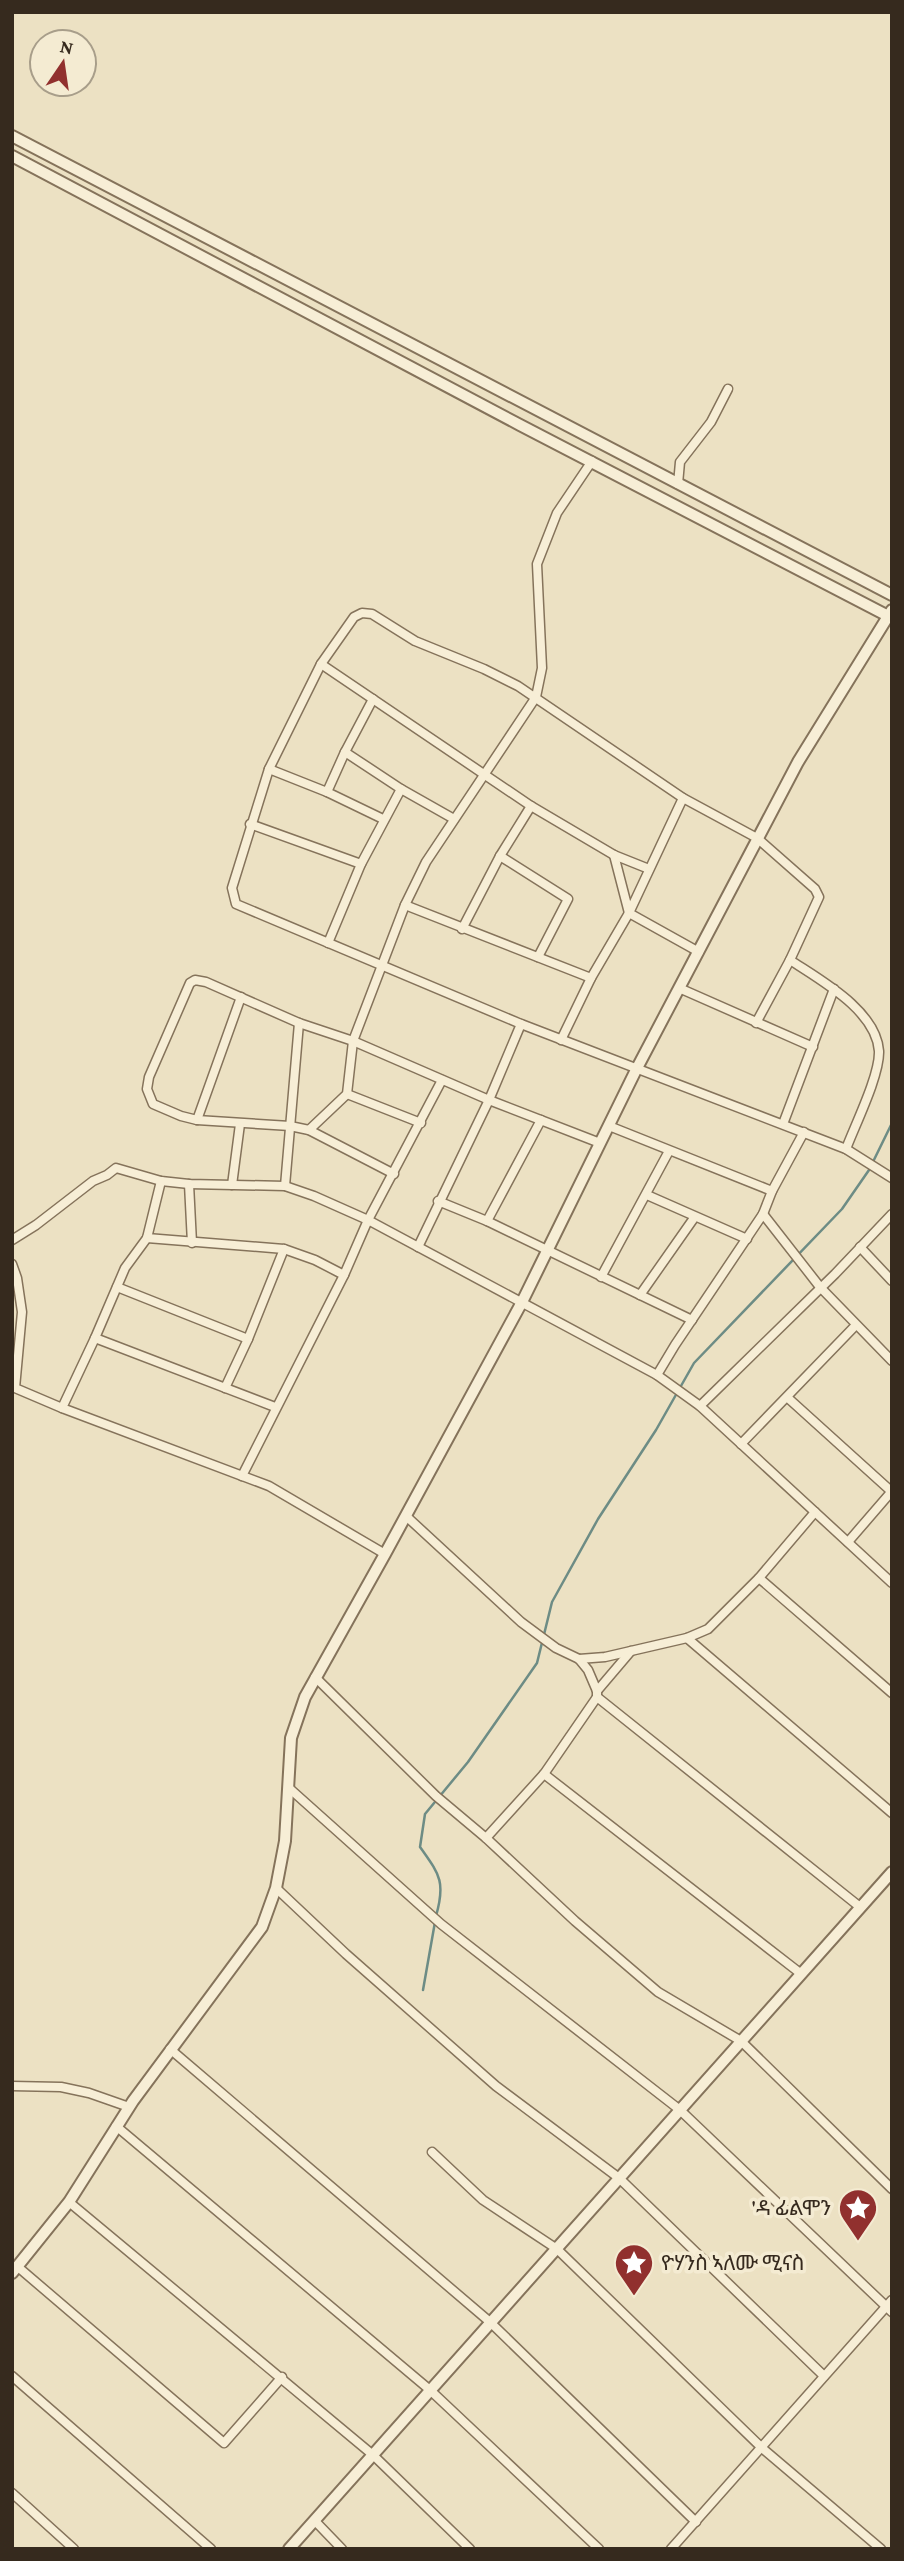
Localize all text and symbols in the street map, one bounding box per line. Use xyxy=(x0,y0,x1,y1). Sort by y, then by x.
north arrow xyxy=(28,28,98,98)
text: N xyxy=(58,35,75,59)
place icon: 'ዳ ፊልሞን xyxy=(837,2187,879,2242)
place label: 'ዳ ፊልሞን xyxy=(751,2196,831,2220)
place icon: ዮሃንስ ኣለሙ ሚናስ xyxy=(613,2242,655,2297)
place label: ዮሃንስ ኣለሙ ሚናስ xyxy=(661,2251,804,2275)

